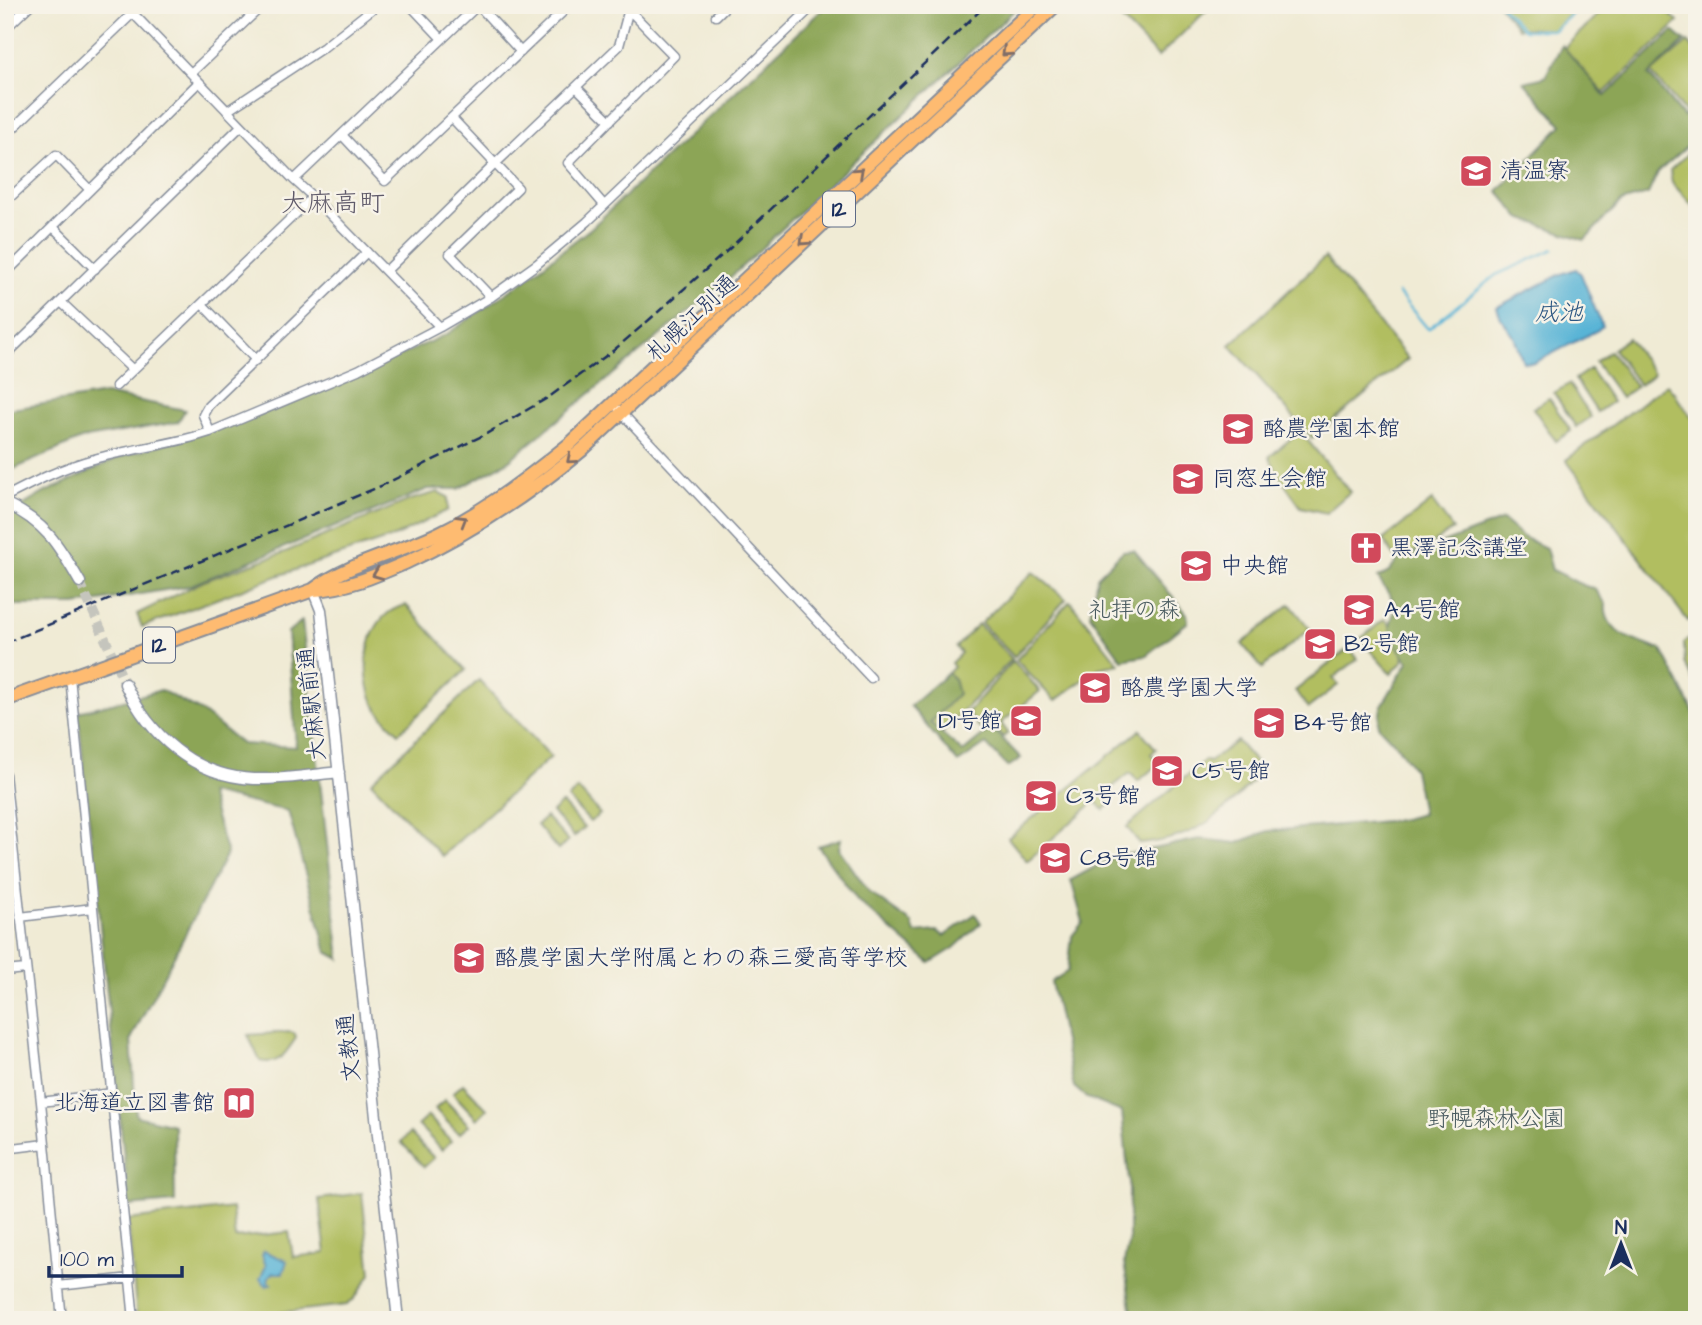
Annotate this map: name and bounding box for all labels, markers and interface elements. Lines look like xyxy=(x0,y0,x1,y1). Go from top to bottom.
one-way arrow xyxy=(1001,44,1014,56)
school or university icon: 清温寮 xyxy=(1457,152,1495,190)
place label: 清温寮 xyxy=(1500,155,1569,187)
one-way arrow xyxy=(851,168,864,181)
district label: 大麻高町 xyxy=(281,185,385,221)
road number: 12 xyxy=(823,192,855,227)
one-way arrow xyxy=(799,233,812,246)
street label: 札幌江別通 xyxy=(639,267,745,369)
water label: 成池 xyxy=(1535,296,1584,330)
school or university icon: 酪農学園本館 xyxy=(1219,410,1257,448)
place label: 酪農学園本館 xyxy=(1262,413,1400,445)
one-way arrow xyxy=(567,450,579,463)
school or university icon: 同窓生会館 xyxy=(1169,460,1207,498)
place label: 同窓生会館 xyxy=(1212,463,1327,495)
one-way arrow xyxy=(455,515,468,528)
church icon: 黒澤記念講堂 xyxy=(1347,529,1385,567)
place label: 黒澤記念講堂 xyxy=(1390,532,1528,564)
school or university icon: 中央館 xyxy=(1177,547,1215,585)
place label: 中央館 xyxy=(1220,550,1289,582)
one-way arrow xyxy=(371,566,383,580)
school or university icon: A4号館 xyxy=(1340,591,1378,629)
park label: 礼拝の森 xyxy=(1088,594,1180,626)
place label: A4号館 xyxy=(1384,594,1460,626)
school or university icon: B2号館 xyxy=(1301,625,1339,663)
road number: 12 xyxy=(143,628,175,662)
place label: B2号館 xyxy=(1344,628,1420,660)
street label: 大麻駅前通 xyxy=(290,645,334,763)
school or university icon: 酪農学園大学 xyxy=(1076,669,1114,707)
place label: 酪農学園大学 xyxy=(1120,672,1258,704)
school or university icon: D1号館 xyxy=(1007,702,1045,740)
school or university icon: B4号館 xyxy=(1250,704,1288,742)
place label: D1号館 xyxy=(938,705,1002,737)
place label: B4号館 xyxy=(1294,707,1372,739)
school or university icon: C5号館 xyxy=(1148,752,1186,790)
place label: C5号館 xyxy=(1192,755,1271,787)
school or university icon: C3号館 xyxy=(1022,777,1060,815)
place label: C3号館 xyxy=(1066,780,1140,812)
school or university icon: C8号館 xyxy=(1036,839,1074,877)
place label: C8号館 xyxy=(1080,842,1157,874)
school or university icon: 酪農学園大学附属とわの森三愛高等学校 xyxy=(450,939,488,977)
place label: 酪農学園大学附属とわの森三愛高等学校 xyxy=(494,942,908,974)
street label: 文教通 xyxy=(329,1012,369,1084)
library icon: 北海道立図書館 xyxy=(220,1084,258,1122)
place label: 北海道立図書館 xyxy=(54,1087,215,1119)
park label: 野幌森林公園 xyxy=(1427,1103,1565,1135)
north arrow xyxy=(1586,1210,1656,1280)
text: N xyxy=(1615,1215,1627,1242)
scale bar xyxy=(49,1234,182,1278)
text: 100 m xyxy=(60,1245,115,1274)

